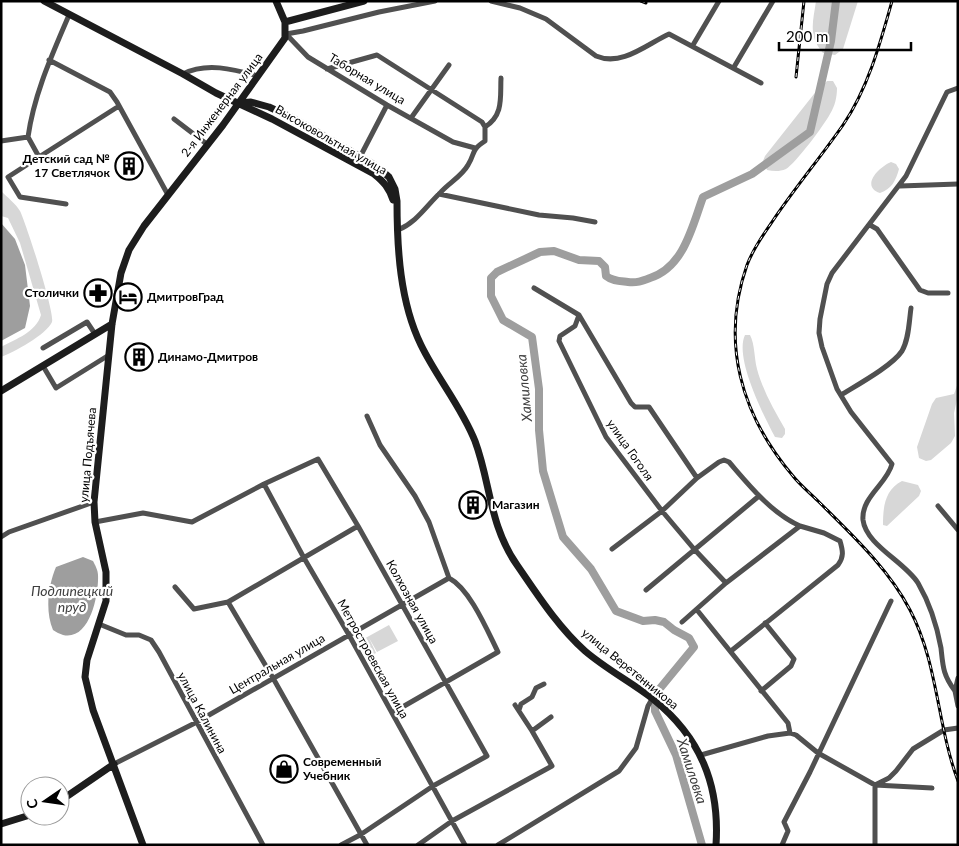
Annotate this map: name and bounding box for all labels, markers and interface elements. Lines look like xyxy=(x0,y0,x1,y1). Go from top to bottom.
scale bar xyxy=(779,20,912,52)
text: 200 m xyxy=(786,27,828,45)
street label: 2-я Инженерная улица xyxy=(178,50,266,160)
street label: Таборная улица xyxy=(326,50,408,107)
street label: Высоковольтная улица xyxy=(273,101,390,178)
place label: Детский сад № 17 Светлячок xyxy=(23,151,110,180)
building icon: Детский сад № 17 Светлячок xyxy=(114,151,144,181)
pharmacy icon: Столички xyxy=(83,278,113,308)
hotel icon: ДмитровГрад xyxy=(113,282,143,312)
place label: Столички xyxy=(25,285,79,300)
place label: ДмитровГрад xyxy=(147,289,224,304)
building icon: Динамо-Дмитров xyxy=(124,342,154,372)
place label: Динамо-Дмитров xyxy=(158,349,258,364)
water label: Хамиловка xyxy=(512,354,535,424)
street label: улица Подъячева xyxy=(76,407,99,503)
street label: улица Гоголя xyxy=(604,416,657,483)
building icon: Магазин xyxy=(458,490,488,520)
place label: Магазин xyxy=(492,497,540,512)
street label: Колхозная улица xyxy=(383,557,442,646)
water label: Подлипецкий пруд xyxy=(31,582,113,615)
street label: Метростроевская улица xyxy=(334,596,413,721)
street label: улица Веретенникова xyxy=(579,625,682,712)
street label: Центральная улица xyxy=(226,630,327,697)
street label: улица Калинина xyxy=(175,669,230,756)
water label: Хамиловка xyxy=(674,735,711,806)
shop icon: Современный Учебник xyxy=(269,754,299,784)
place label: Современный Учебник xyxy=(302,754,382,783)
north arrow xyxy=(20,776,70,826)
text: С xyxy=(22,797,41,810)

